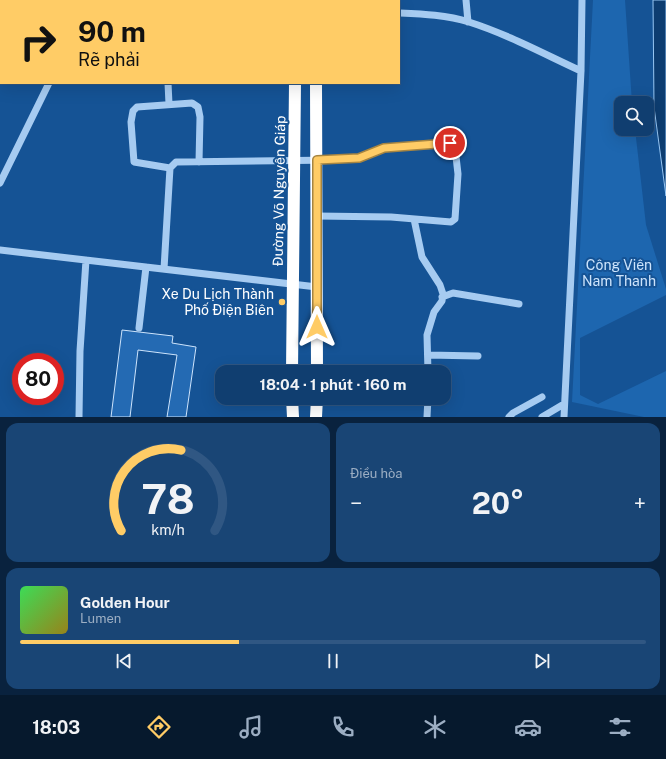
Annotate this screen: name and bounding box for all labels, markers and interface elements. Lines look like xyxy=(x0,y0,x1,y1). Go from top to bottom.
text: 90 m xyxy=(78,15,146,48)
icon: right xyxy=(12,16,64,68)
text: Rẽ phải xyxy=(78,49,140,70)
map controls xyxy=(614,96,654,136)
button: search xyxy=(614,96,654,136)
street label: Đường Võ Nguyên Giáp xyxy=(270,116,288,266)
pin xyxy=(433,126,467,160)
icon: arrive xyxy=(439,132,461,154)
park label: Công Viên Nam Thanh xyxy=(582,257,656,289)
place label: Xe Du Lịch Thành Phố Điện Biên xyxy=(161,286,274,318)
marker: Xe Du Lịch Thành Phố Điện Biên xyxy=(277,297,287,307)
position arrow xyxy=(296,306,338,348)
speed limit sign: 80 xyxy=(12,353,64,405)
text: 18:04 · 1 phút · 160 m xyxy=(260,376,406,393)
text: Điều hòa xyxy=(350,466,402,481)
text: 78 xyxy=(141,473,195,522)
text: 20° xyxy=(472,485,524,521)
text: − xyxy=(350,490,362,516)
text: + xyxy=(634,490,646,516)
text: km/h xyxy=(151,520,185,537)
text: Golden Hour xyxy=(80,594,170,611)
text: Lumen xyxy=(80,611,121,626)
icon: previous xyxy=(113,650,135,672)
icon: pause xyxy=(322,650,344,672)
icon: next xyxy=(531,650,553,672)
icon: directions xyxy=(145,713,173,741)
icon: music xyxy=(237,713,265,741)
icon: phone xyxy=(329,713,357,741)
icon: climate xyxy=(421,713,449,741)
icon: car xyxy=(514,713,542,741)
icon: filters xyxy=(606,713,634,741)
text: 18:03 xyxy=(32,717,80,738)

